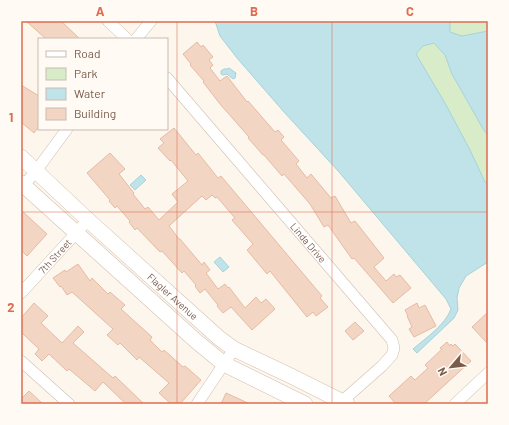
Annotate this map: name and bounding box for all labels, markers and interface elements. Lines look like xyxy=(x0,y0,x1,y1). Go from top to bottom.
text: A xyxy=(96,3,105,19)
text: B xyxy=(250,3,258,19)
text: C xyxy=(406,3,414,19)
legend xyxy=(38,38,168,130)
text: Road xyxy=(74,46,101,60)
text: Park xyxy=(74,66,98,80)
text: Water xyxy=(74,86,106,100)
text: Building xyxy=(74,106,116,120)
text: 1 xyxy=(9,109,13,125)
street label: Linda Drive xyxy=(288,220,329,265)
street label: 7th Street xyxy=(36,236,74,276)
street label: Flagler Avenue xyxy=(145,271,200,322)
text: 2 xyxy=(7,299,15,315)
north arrow xyxy=(431,347,471,387)
text: N xyxy=(434,366,449,378)

